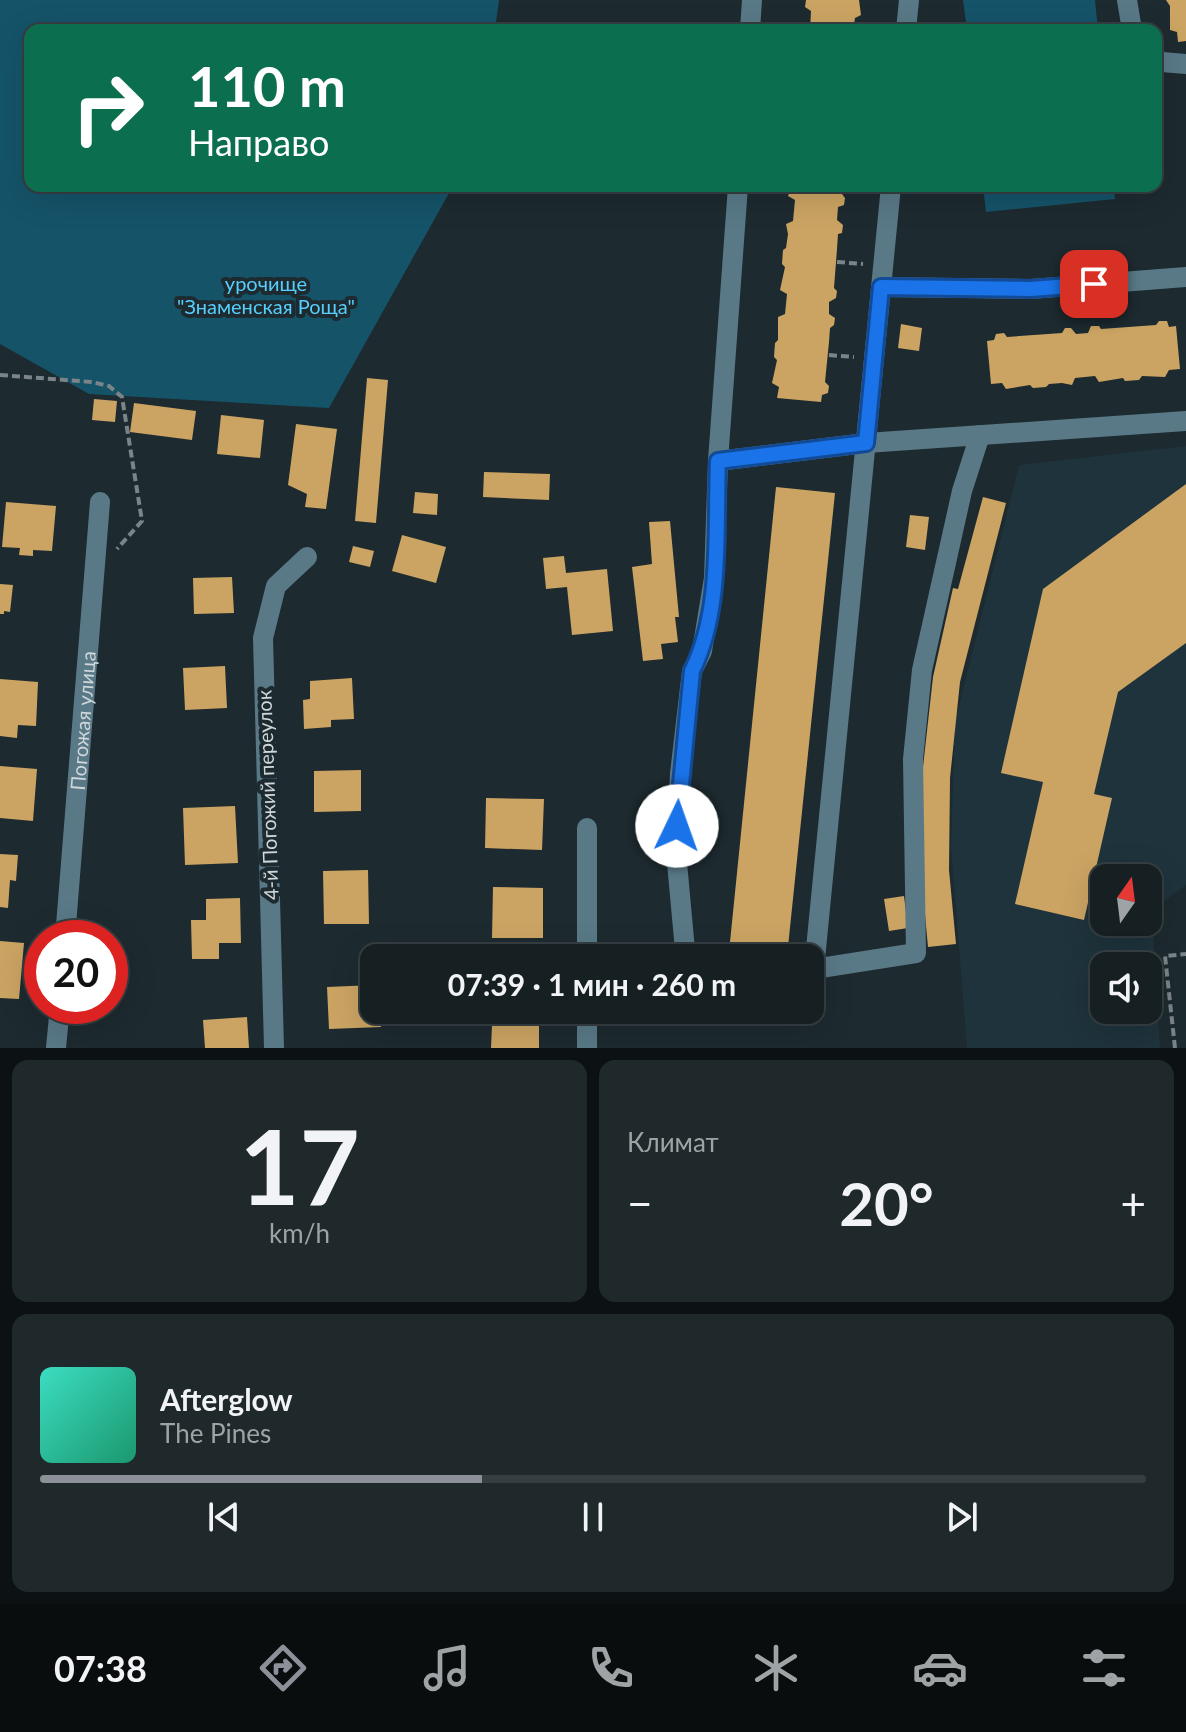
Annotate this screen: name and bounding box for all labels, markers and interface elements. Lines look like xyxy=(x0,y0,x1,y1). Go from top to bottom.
text: 110 m xyxy=(188,52,346,119)
icon: right xyxy=(56,56,160,160)
text: Направо xyxy=(188,120,329,164)
pin xyxy=(1060,250,1128,318)
icon: arrive xyxy=(1072,262,1116,306)
park label: урочище "Знаменская Роща" xyxy=(177,271,355,318)
street label: Погожая улица xyxy=(65,650,100,791)
street label: 4-й Погожий переулок xyxy=(251,689,283,900)
position arrow xyxy=(635,784,719,868)
north arrow xyxy=(1090,864,1162,936)
map controls xyxy=(1090,864,1162,1024)
speed limit sign: 20 xyxy=(24,920,128,1024)
button: sound xyxy=(1090,952,1162,1024)
text: 07:39 · 1 мин · 260 m xyxy=(448,966,736,1002)
text: 17 xyxy=(239,1102,360,1227)
text: Климат xyxy=(627,1126,719,1158)
text: 20° xyxy=(839,1167,934,1239)
text: − xyxy=(627,1177,653,1229)
text: + xyxy=(1120,1177,1146,1229)
text: km/h xyxy=(269,1217,330,1249)
text: Afterglow xyxy=(160,1381,293,1417)
text: The Pines xyxy=(160,1417,271,1449)
icon: previous xyxy=(202,1495,246,1539)
icon: pause xyxy=(571,1495,615,1539)
icon: next xyxy=(940,1495,984,1539)
icon: directions xyxy=(255,1640,311,1696)
icon: music xyxy=(419,1640,475,1696)
icon: phone xyxy=(583,1640,639,1696)
icon: climate xyxy=(748,1640,804,1696)
icon: car xyxy=(912,1640,968,1696)
icon: filters xyxy=(1076,1640,1132,1696)
text: 07:38 xyxy=(54,1646,147,1690)

